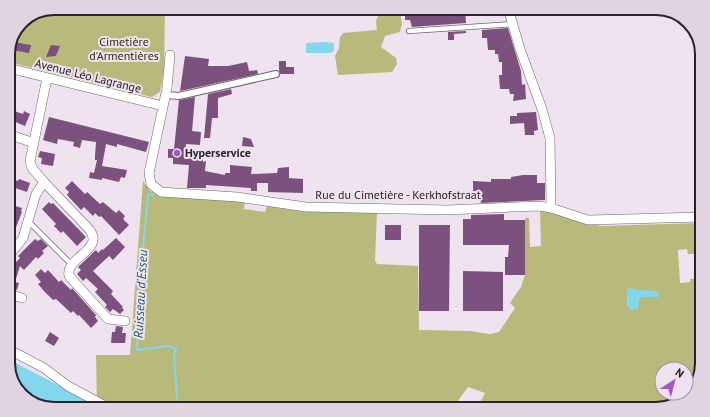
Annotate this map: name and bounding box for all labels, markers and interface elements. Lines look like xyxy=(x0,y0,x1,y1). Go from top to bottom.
park label: Cimetière d'Armentières xyxy=(89,34,159,63)
street label: Avenue Léo Lagrange xyxy=(33,55,143,96)
place label: Hyperservice xyxy=(185,145,251,160)
marker: Hyperservice xyxy=(172,148,182,158)
street label: Rue du Cimetière - Kerkhofstraat xyxy=(315,187,481,202)
water label: Ruisseau d'Esseu xyxy=(130,249,151,339)
north arrow xyxy=(654,361,694,401)
text: N xyxy=(673,365,687,381)

